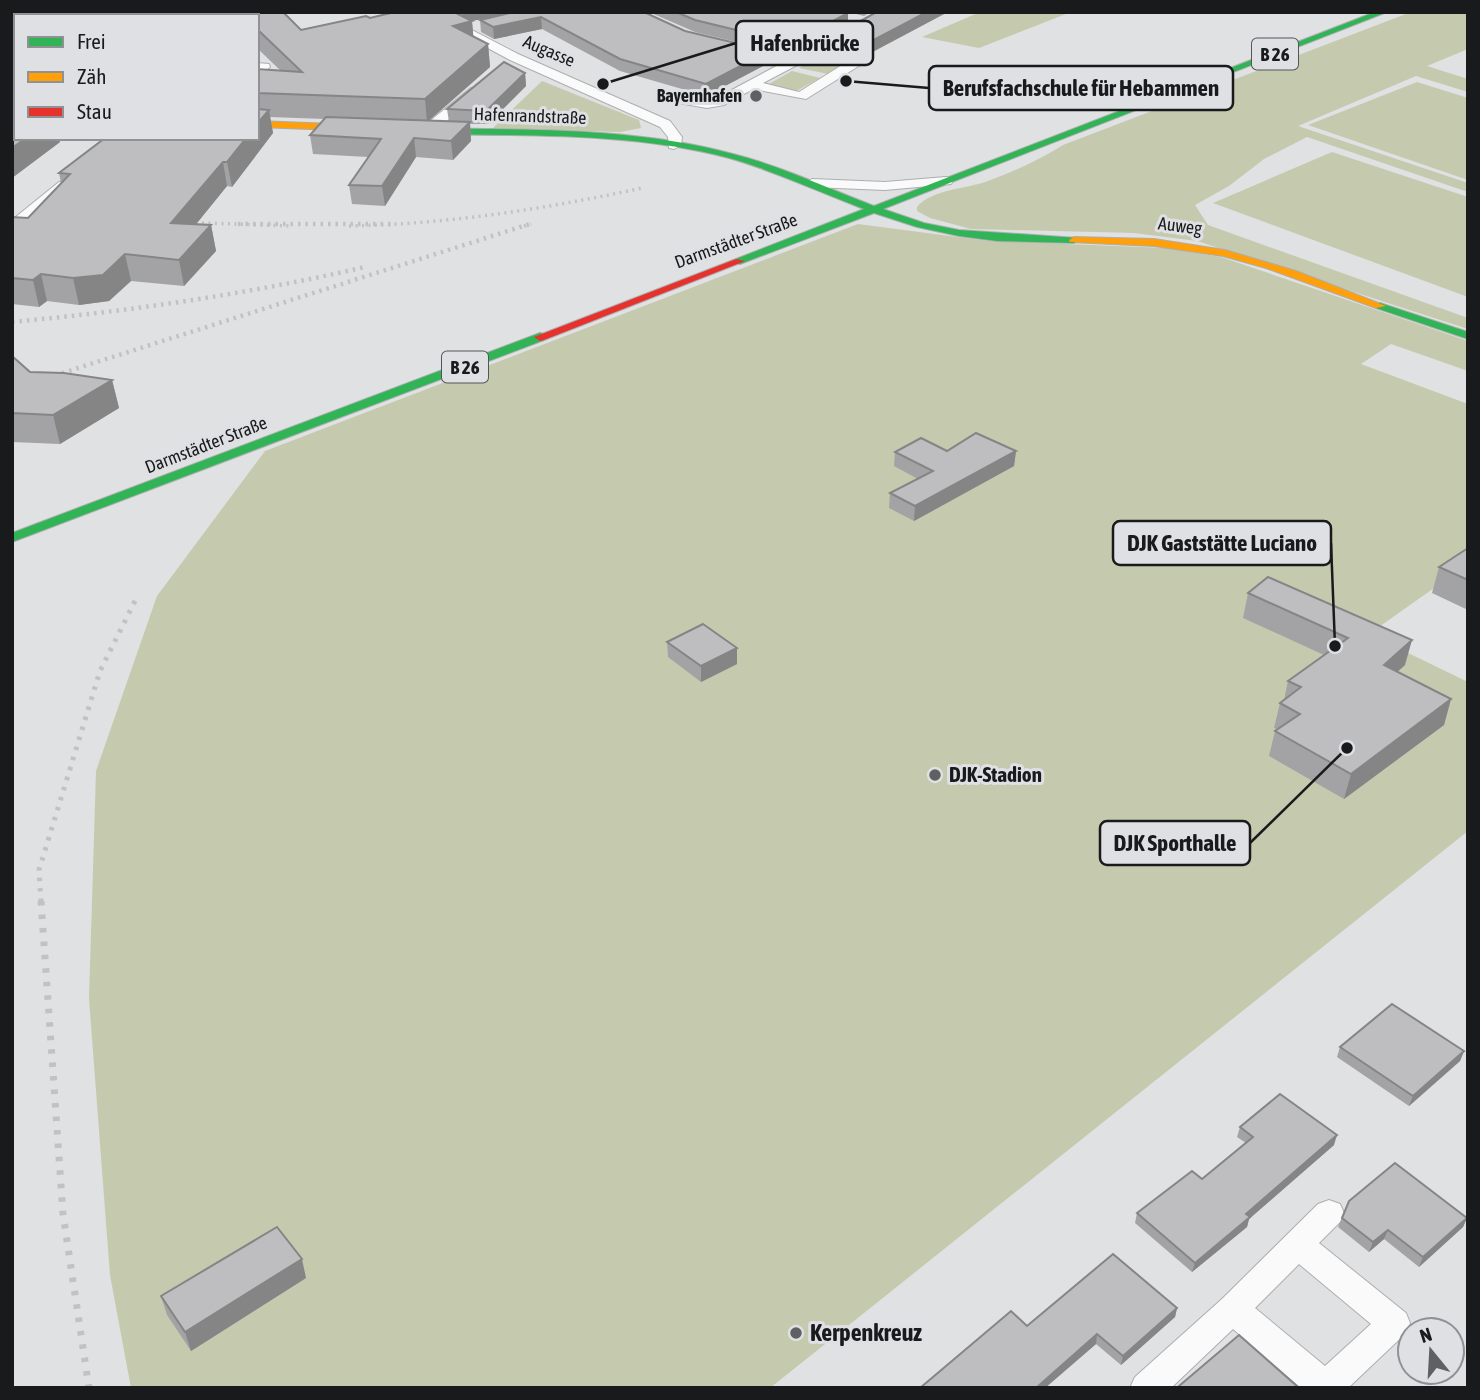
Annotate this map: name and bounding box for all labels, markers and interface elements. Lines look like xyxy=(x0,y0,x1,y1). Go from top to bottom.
legend xyxy=(14,14,259,140)
callout: Hafenbrücke xyxy=(736,21,873,65)
text: Frei xyxy=(77,29,106,53)
street label: Augasse xyxy=(520,30,578,71)
text: Hafenbrücke xyxy=(750,30,860,56)
road number: B 26 xyxy=(1252,38,1298,70)
text: Zäh xyxy=(77,64,106,88)
callout: Berufsfachschule für Hebammen xyxy=(929,66,1233,110)
text: Berufsfachschule für Hebammen xyxy=(943,75,1219,101)
place label: Bayernhafen xyxy=(657,85,742,106)
marker: Bayernhafen xyxy=(748,88,764,104)
text: Stau xyxy=(77,99,112,123)
street label: Hafenrandstraße xyxy=(473,103,587,128)
street label: Darmstädter Straße xyxy=(672,209,800,272)
street label: Auweg xyxy=(1157,212,1203,239)
road number: B 26 xyxy=(442,352,488,382)
street label: Darmstädter Straße xyxy=(142,412,270,477)
callout: DJK Gaststätte Luciano xyxy=(1113,521,1331,565)
text: DJK Gaststätte Luciano xyxy=(1127,530,1317,556)
place label: DJK-Stadion xyxy=(949,762,1042,786)
marker: DJK-Stadion xyxy=(927,767,943,783)
callout: DJK Sporthalle xyxy=(1100,821,1250,865)
text: DJK Sporthalle xyxy=(1114,830,1236,856)
north arrow xyxy=(1396,1316,1466,1386)
place label: Kerpenkreuz xyxy=(810,1319,922,1346)
text: N xyxy=(1417,1323,1434,1347)
marker: Kerpenkreuz xyxy=(788,1325,804,1341)

